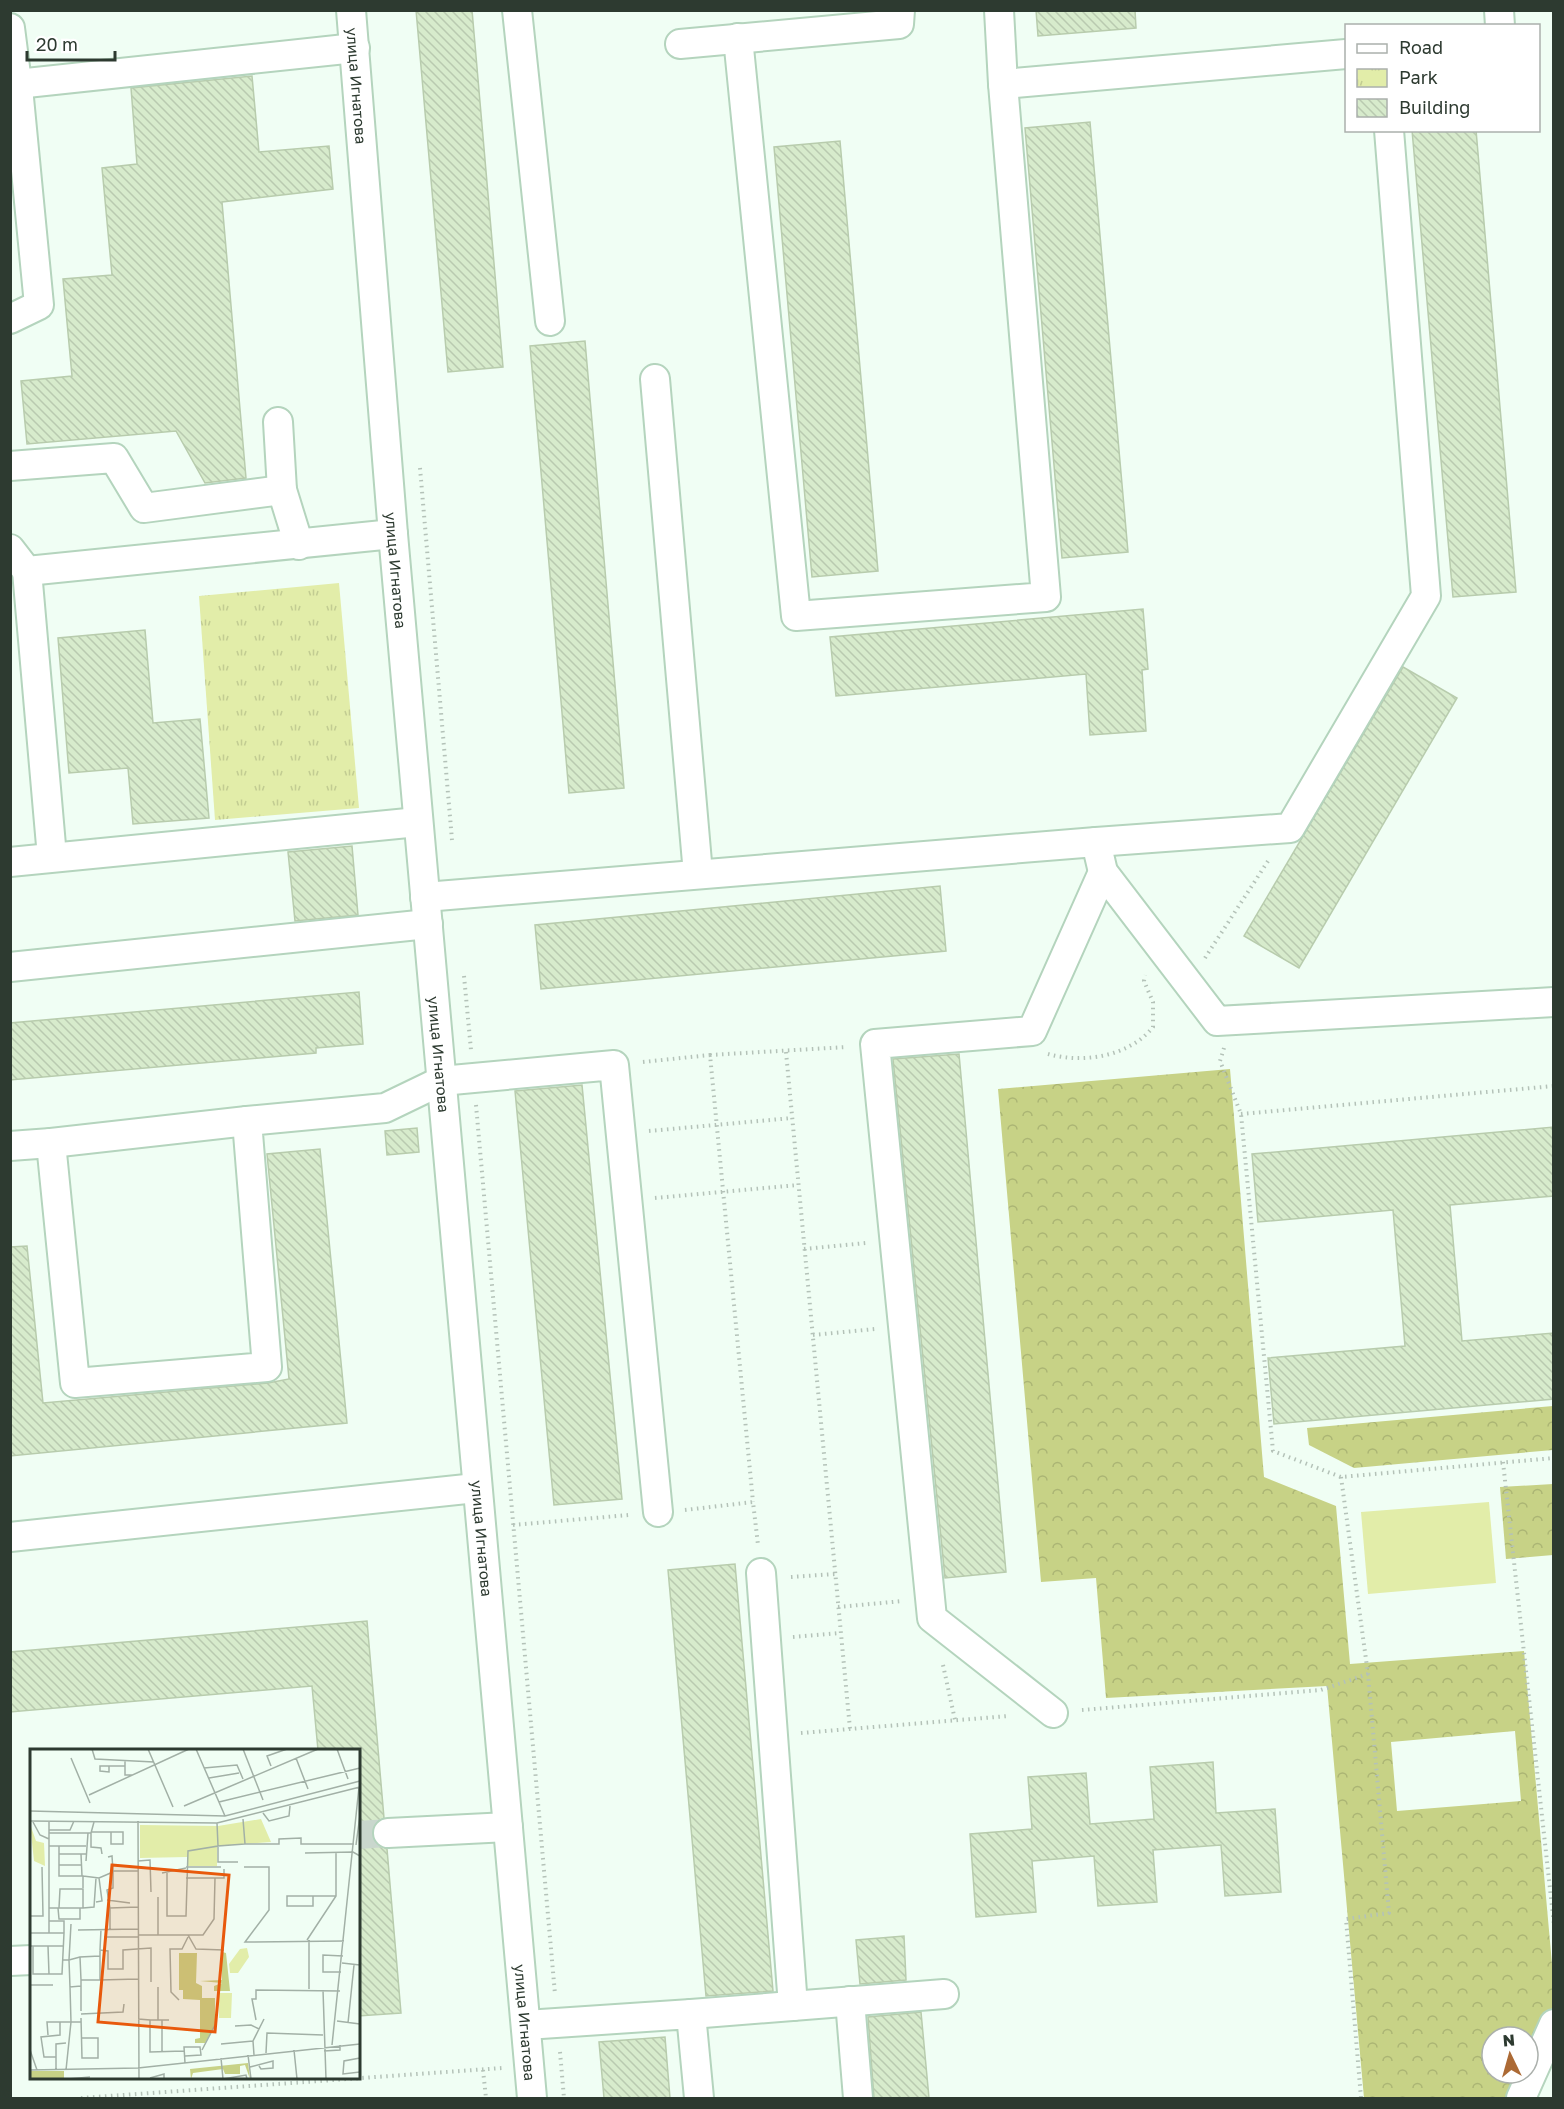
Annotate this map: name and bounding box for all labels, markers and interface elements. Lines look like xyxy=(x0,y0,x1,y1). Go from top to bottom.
scale bar xyxy=(27,24,116,62)
legend xyxy=(1345,24,1540,132)
street label: улица Игнатова xyxy=(343,27,371,145)
text: 20 m xyxy=(36,33,78,55)
text: Road xyxy=(1399,36,1443,58)
text: Park xyxy=(1399,66,1438,88)
text: Building xyxy=(1399,96,1470,118)
street label: улица Игнатова xyxy=(382,511,410,629)
street label: улица Игнатова xyxy=(425,995,453,1113)
street label: улица Игнатова xyxy=(468,1479,496,1597)
inset map xyxy=(30,1749,360,2079)
street label: улица Игнатова xyxy=(511,1964,539,2081)
north arrow xyxy=(1480,2025,1540,2085)
text: N xyxy=(1502,2030,1516,2051)

